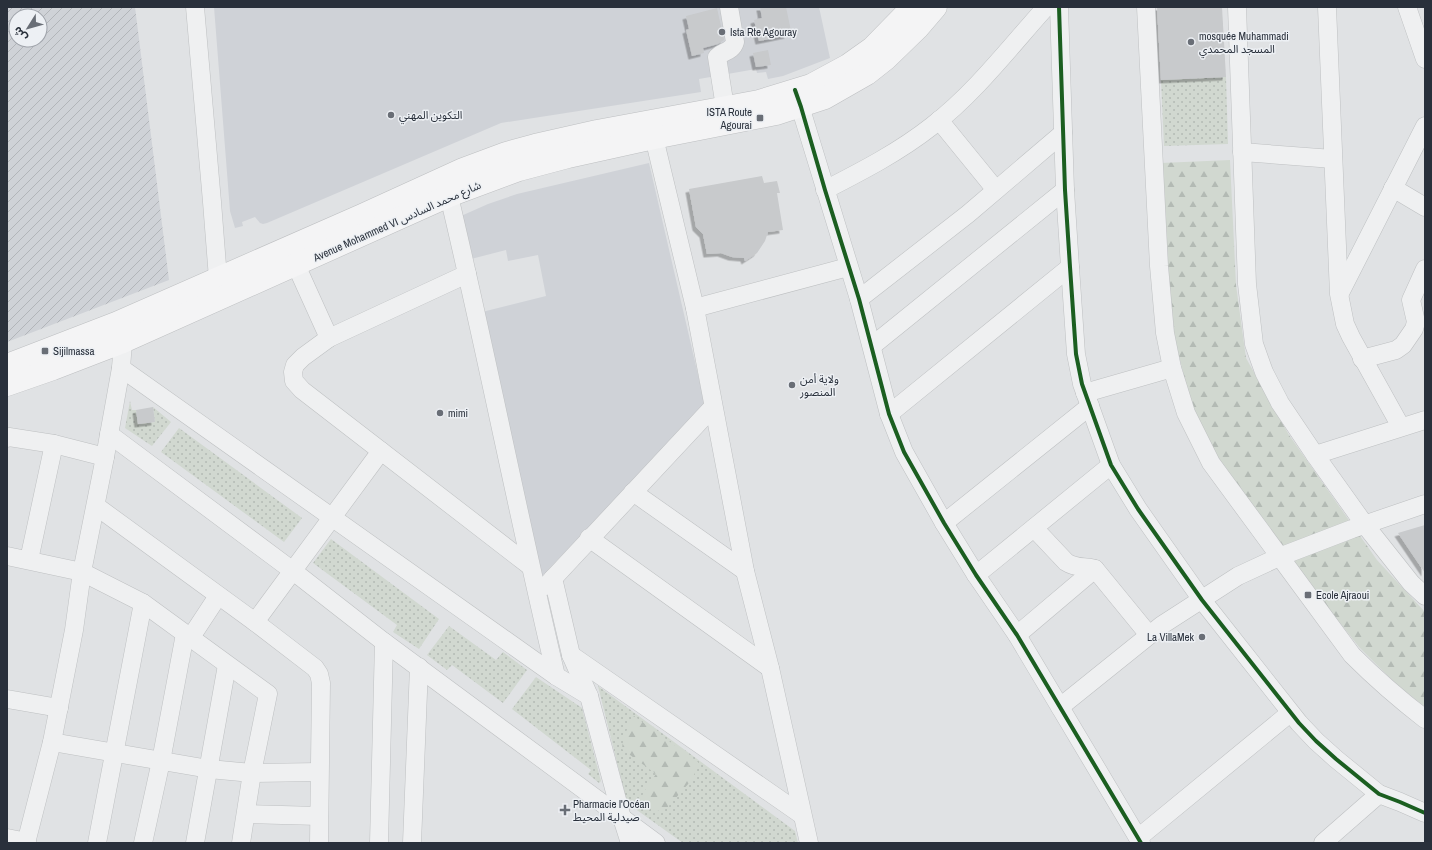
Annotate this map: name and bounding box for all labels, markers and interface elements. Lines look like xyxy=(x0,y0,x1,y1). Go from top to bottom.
north arrow xyxy=(8,8,48,48)
text: ش xyxy=(10,24,30,44)
place label: Ista Rte Agouray xyxy=(730,25,797,39)
marker: Ista Rte Agouray xyxy=(717,27,727,37)
place label: mosquée Muhammadi المسجد المحمدي xyxy=(1199,29,1289,59)
marker: mosquée Muhammadi المسجد المحمدي xyxy=(1186,37,1196,47)
place label: ISTA Route Agourai xyxy=(707,105,752,132)
place label: التكوين المهني xyxy=(399,108,462,125)
marker: التكوين المهني xyxy=(386,110,396,120)
marker: ISTA Route Agourai xyxy=(755,113,765,123)
street label: Avenue Mohammed VI شارع محمد السادس xyxy=(310,177,484,266)
place label: Sijilmassa xyxy=(53,344,95,358)
marker: Sijilmassa xyxy=(40,346,50,356)
place label: ولاية أمن المنصور xyxy=(799,372,839,399)
marker: ولاية أمن المنصور xyxy=(787,380,797,390)
place label: mimi xyxy=(448,406,468,420)
marker: mimi xyxy=(435,408,445,418)
place label: Ecole Ajraoui xyxy=(1316,588,1369,602)
marker: Ecole Ajraoui xyxy=(1303,590,1313,600)
place label: La VillaMek xyxy=(1147,630,1194,644)
marker: La VillaMek xyxy=(1197,632,1207,642)
place label: Pharmacie l'Océan صيدلية المحيط xyxy=(573,797,649,824)
marker: Pharmacie l'Océan صيدلية المحيط xyxy=(560,805,570,815)

